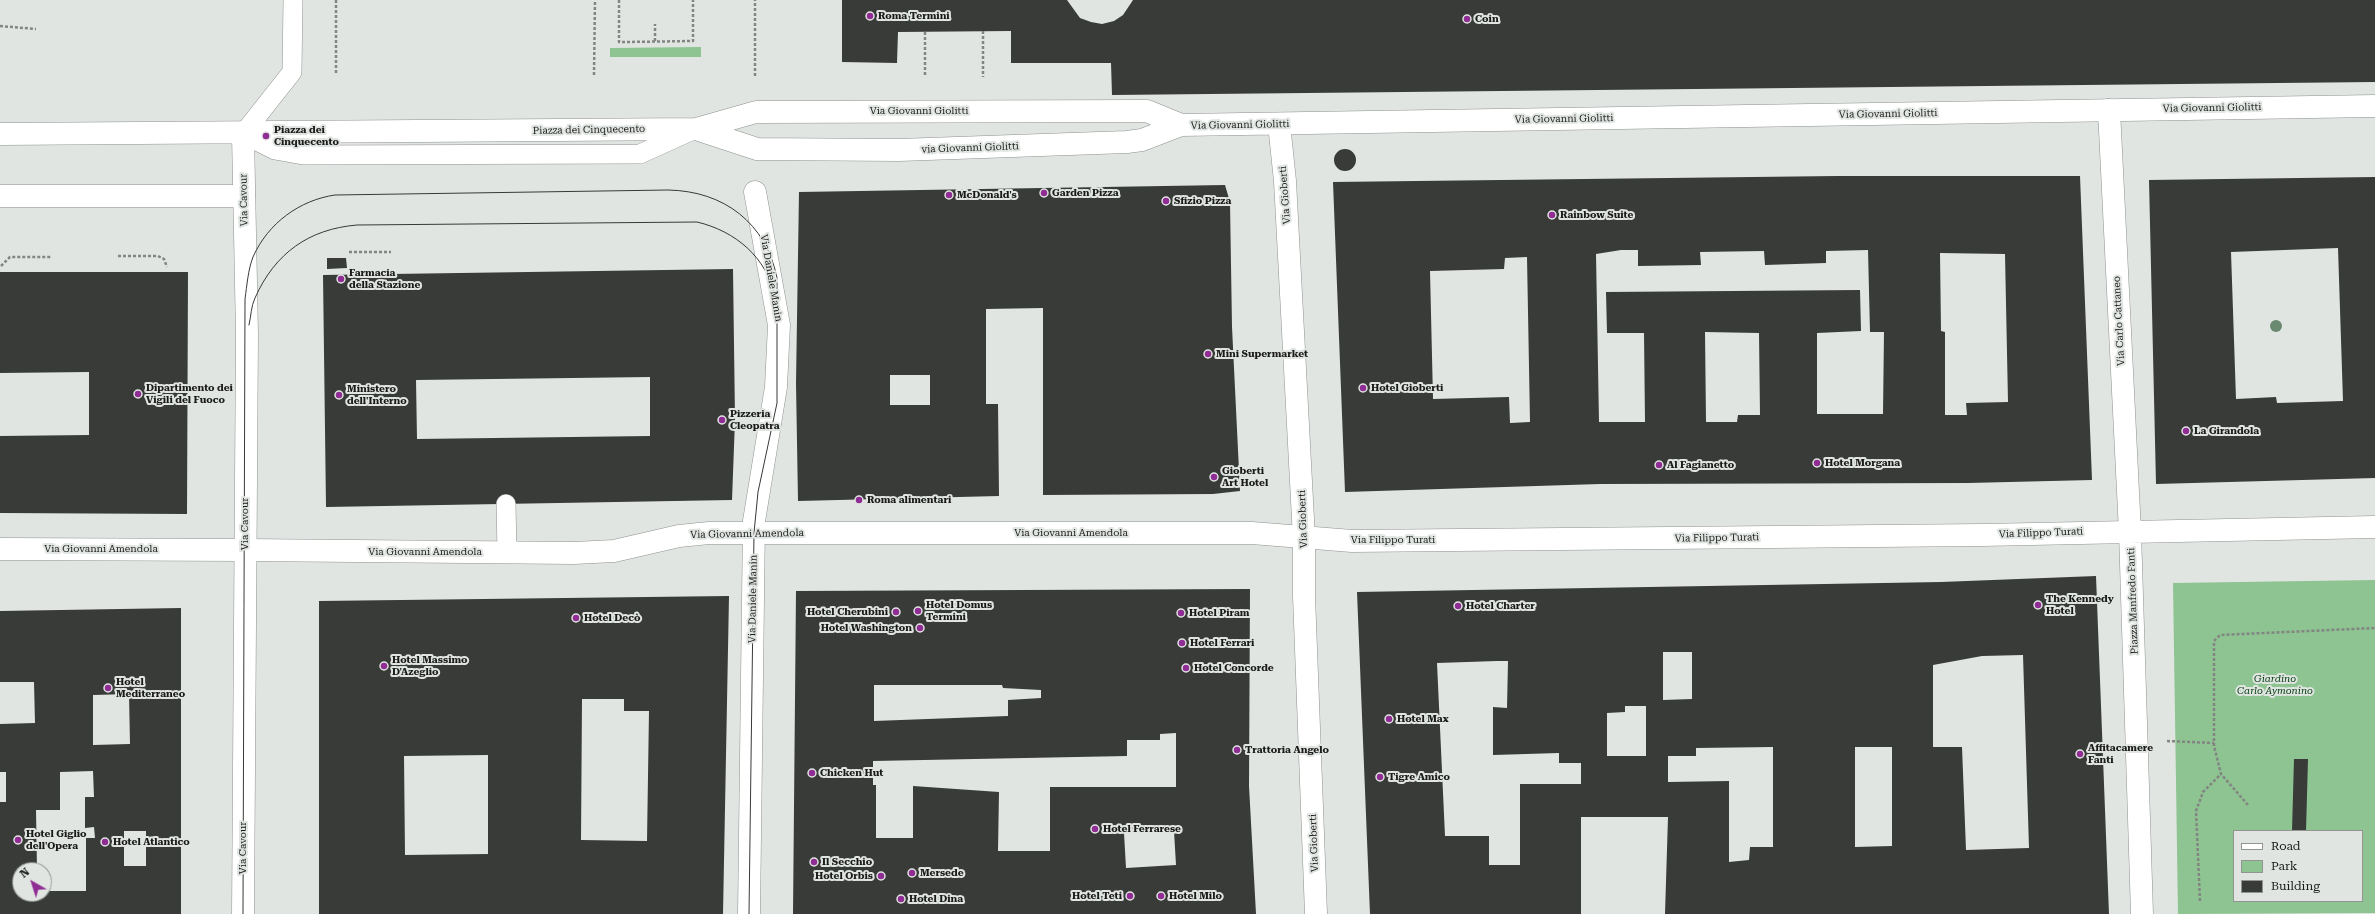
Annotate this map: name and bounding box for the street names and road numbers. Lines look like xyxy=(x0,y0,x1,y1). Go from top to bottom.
street label: Via Giovanni Giolitti xyxy=(2163,101,2261,115)
street label: Via Giovanni Giolitti xyxy=(870,105,968,117)
street label: Via Giovanni Giolitti xyxy=(1839,107,1937,121)
street label: Via Giovanni Giolitti xyxy=(1515,112,1613,126)
street label: Via Giovanni Giolitti xyxy=(1191,118,1289,132)
street label: Piazza dei Cinquecento xyxy=(533,123,645,137)
street label: via Giovanni Giolitti xyxy=(921,140,1019,156)
street label: Via Gioberti xyxy=(1277,165,1293,225)
street label: Via Cavour xyxy=(238,174,250,226)
street label: Via Daniele Manin xyxy=(757,233,785,323)
street label: Via Carlo Cattaneo xyxy=(2111,276,2127,366)
street label: Via Gioberti xyxy=(1296,490,1310,548)
street label: Via Cavour xyxy=(239,498,251,550)
street label: Via Filippo Turati xyxy=(1999,526,2083,540)
street label: Via Giovanni Amendola xyxy=(690,527,804,541)
street label: Via Giovanni Amendola xyxy=(1014,527,1128,539)
street label: Via Filippo Turati xyxy=(1675,531,1759,545)
street label: Via Filippo Turati xyxy=(1351,534,1435,546)
street label: Via Giovanni Amendola xyxy=(44,543,158,555)
street label: Via Giovanni Amendola xyxy=(368,546,482,558)
street label: Piazza Manfredo Fanti xyxy=(2125,548,2141,654)
street label: Via Daniele Manin xyxy=(746,555,760,643)
street label: Via Gioberti xyxy=(1307,814,1321,872)
street label: Via Cavour xyxy=(237,822,249,874)

